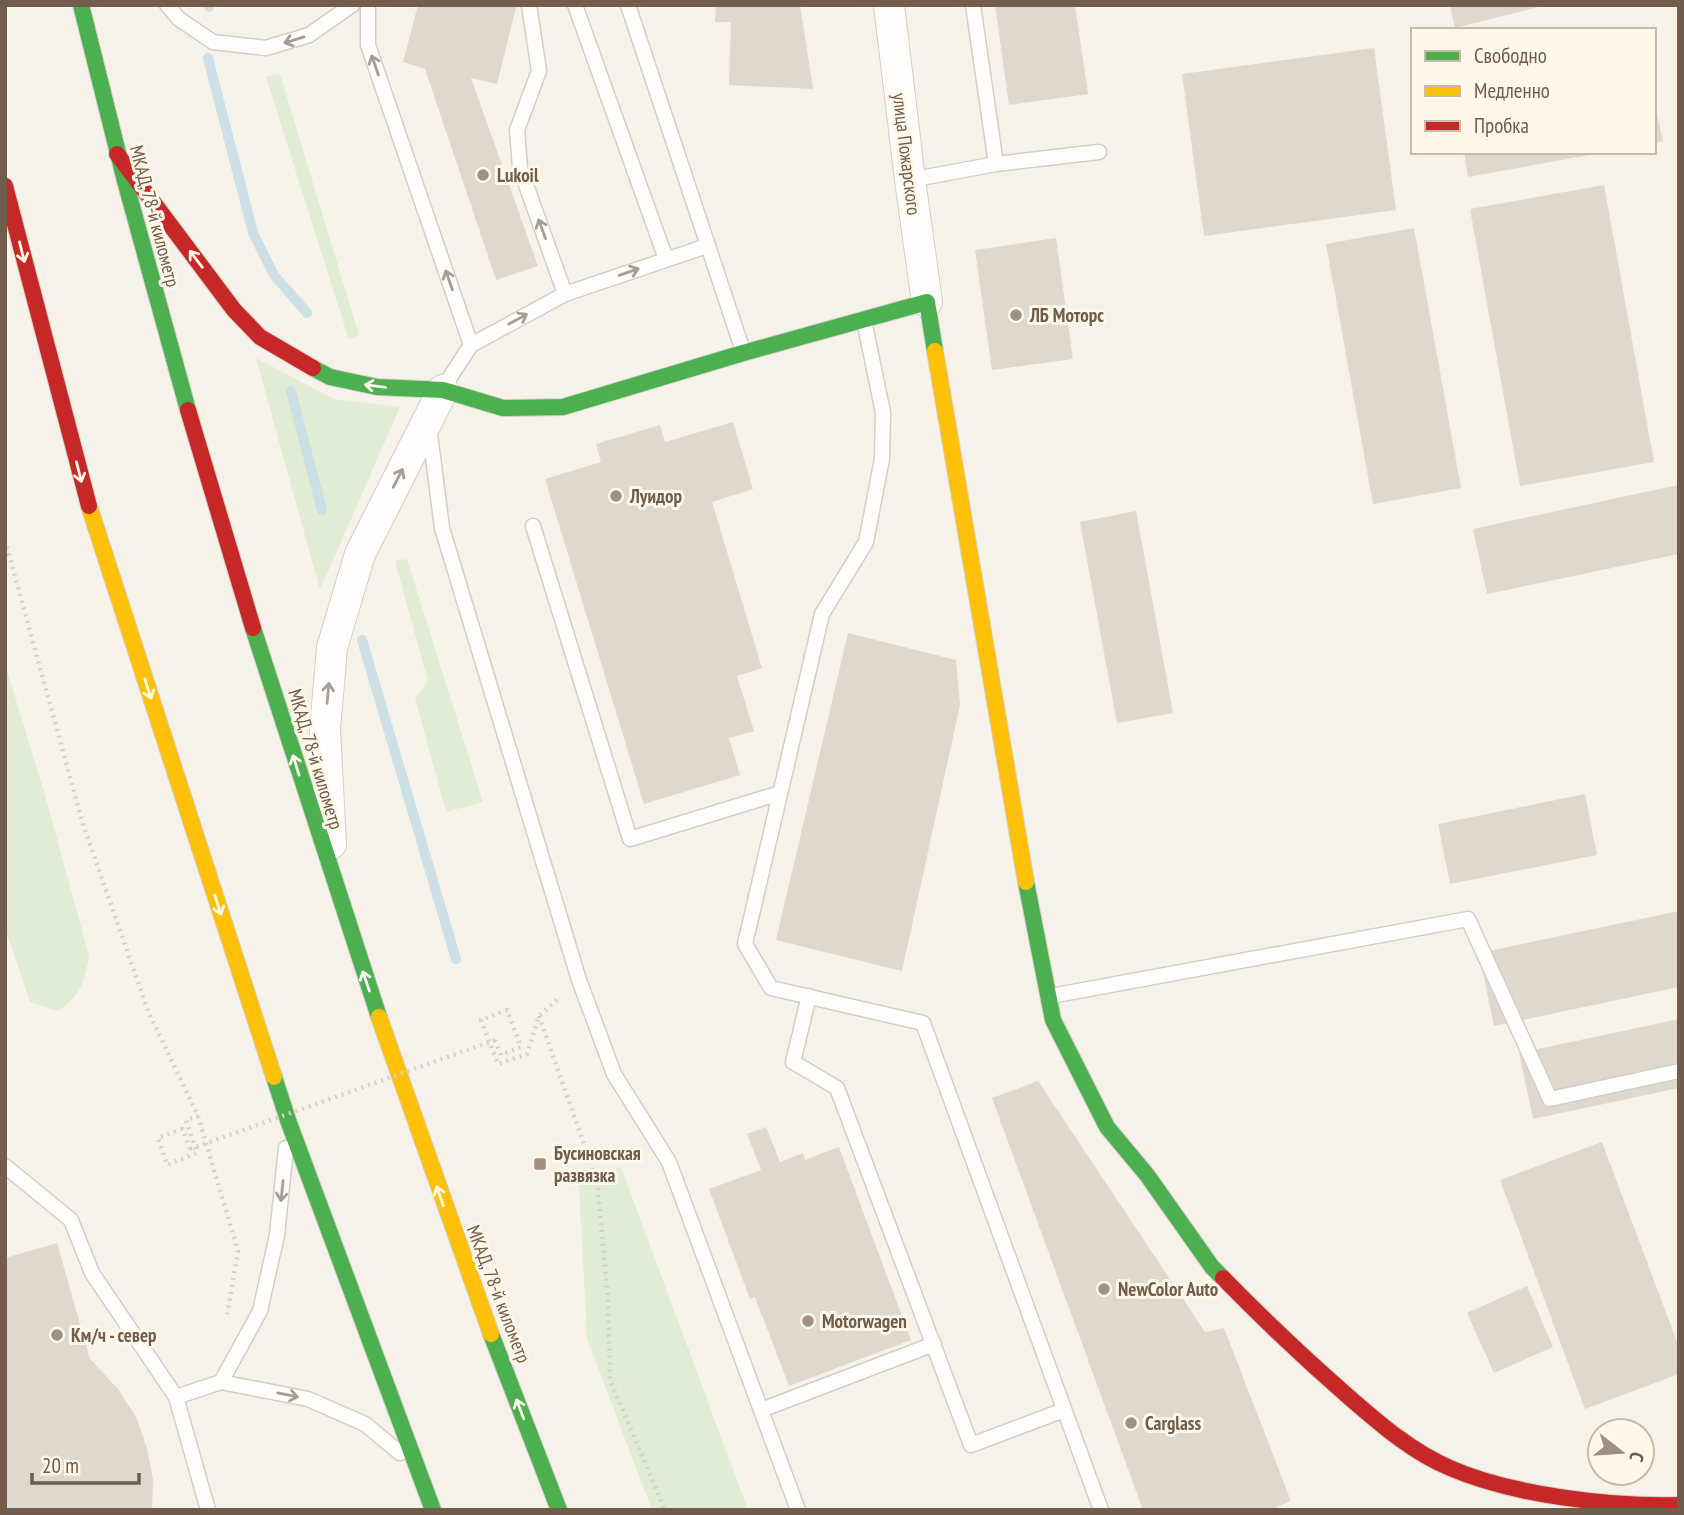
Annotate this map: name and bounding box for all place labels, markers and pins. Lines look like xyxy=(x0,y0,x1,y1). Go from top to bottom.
place label: Lukoil xyxy=(497,163,539,187)
marker: Lukoil xyxy=(475,167,491,183)
place label: ЛБ Моторс xyxy=(1029,303,1104,327)
marker: ЛБ Моторс xyxy=(1008,307,1024,323)
place label: Луидор xyxy=(629,484,682,508)
marker: Луидор xyxy=(608,488,624,504)
place label: Бусиновская развязка xyxy=(554,1141,641,1187)
marker: Бусиновская развязка xyxy=(532,1156,548,1172)
place label: NewColor Auto xyxy=(1118,1277,1218,1301)
marker: NewColor Auto xyxy=(1096,1281,1112,1297)
place label: Motorwagen xyxy=(822,1309,907,1333)
marker: Motorwagen xyxy=(800,1313,816,1329)
place label: Км/ч - север xyxy=(71,1323,157,1347)
marker: Км/ч - север xyxy=(49,1327,65,1343)
place label: Carglass xyxy=(1145,1411,1201,1435)
marker: Carglass xyxy=(1123,1415,1139,1431)

